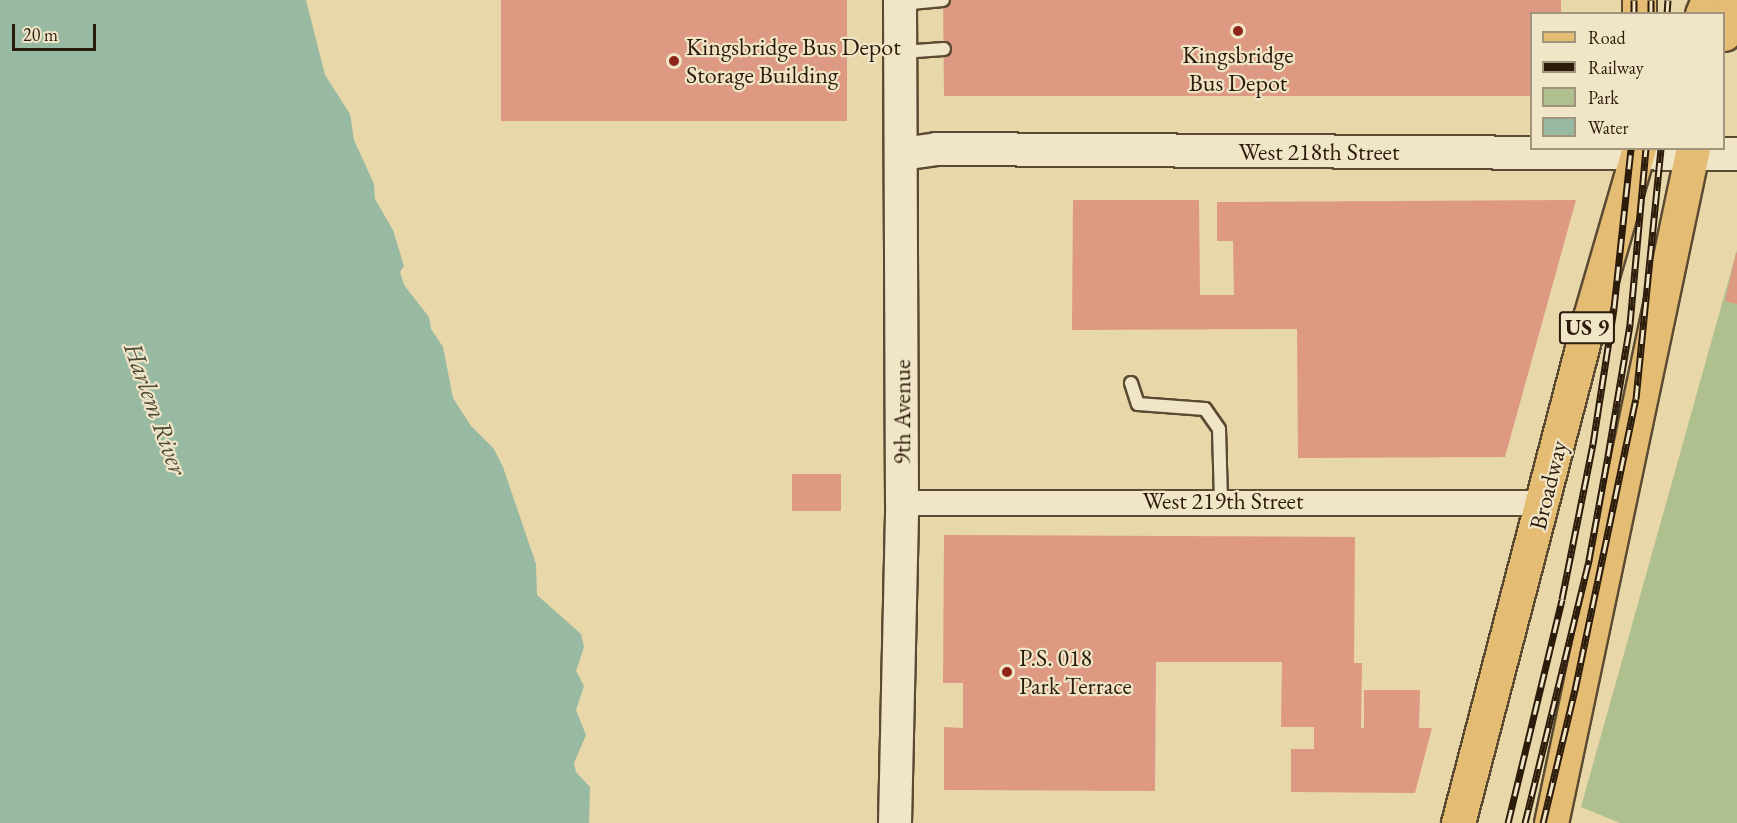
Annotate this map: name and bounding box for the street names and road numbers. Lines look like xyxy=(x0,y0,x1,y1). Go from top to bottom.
street label: West 218th Street xyxy=(1238,138,1400,166)
road number: US 9 xyxy=(1558,309,1616,347)
street label: 9th Avenue xyxy=(888,359,916,465)
street label: Broadway xyxy=(1523,437,1573,533)
street label: West 219th Street xyxy=(1142,487,1304,515)

